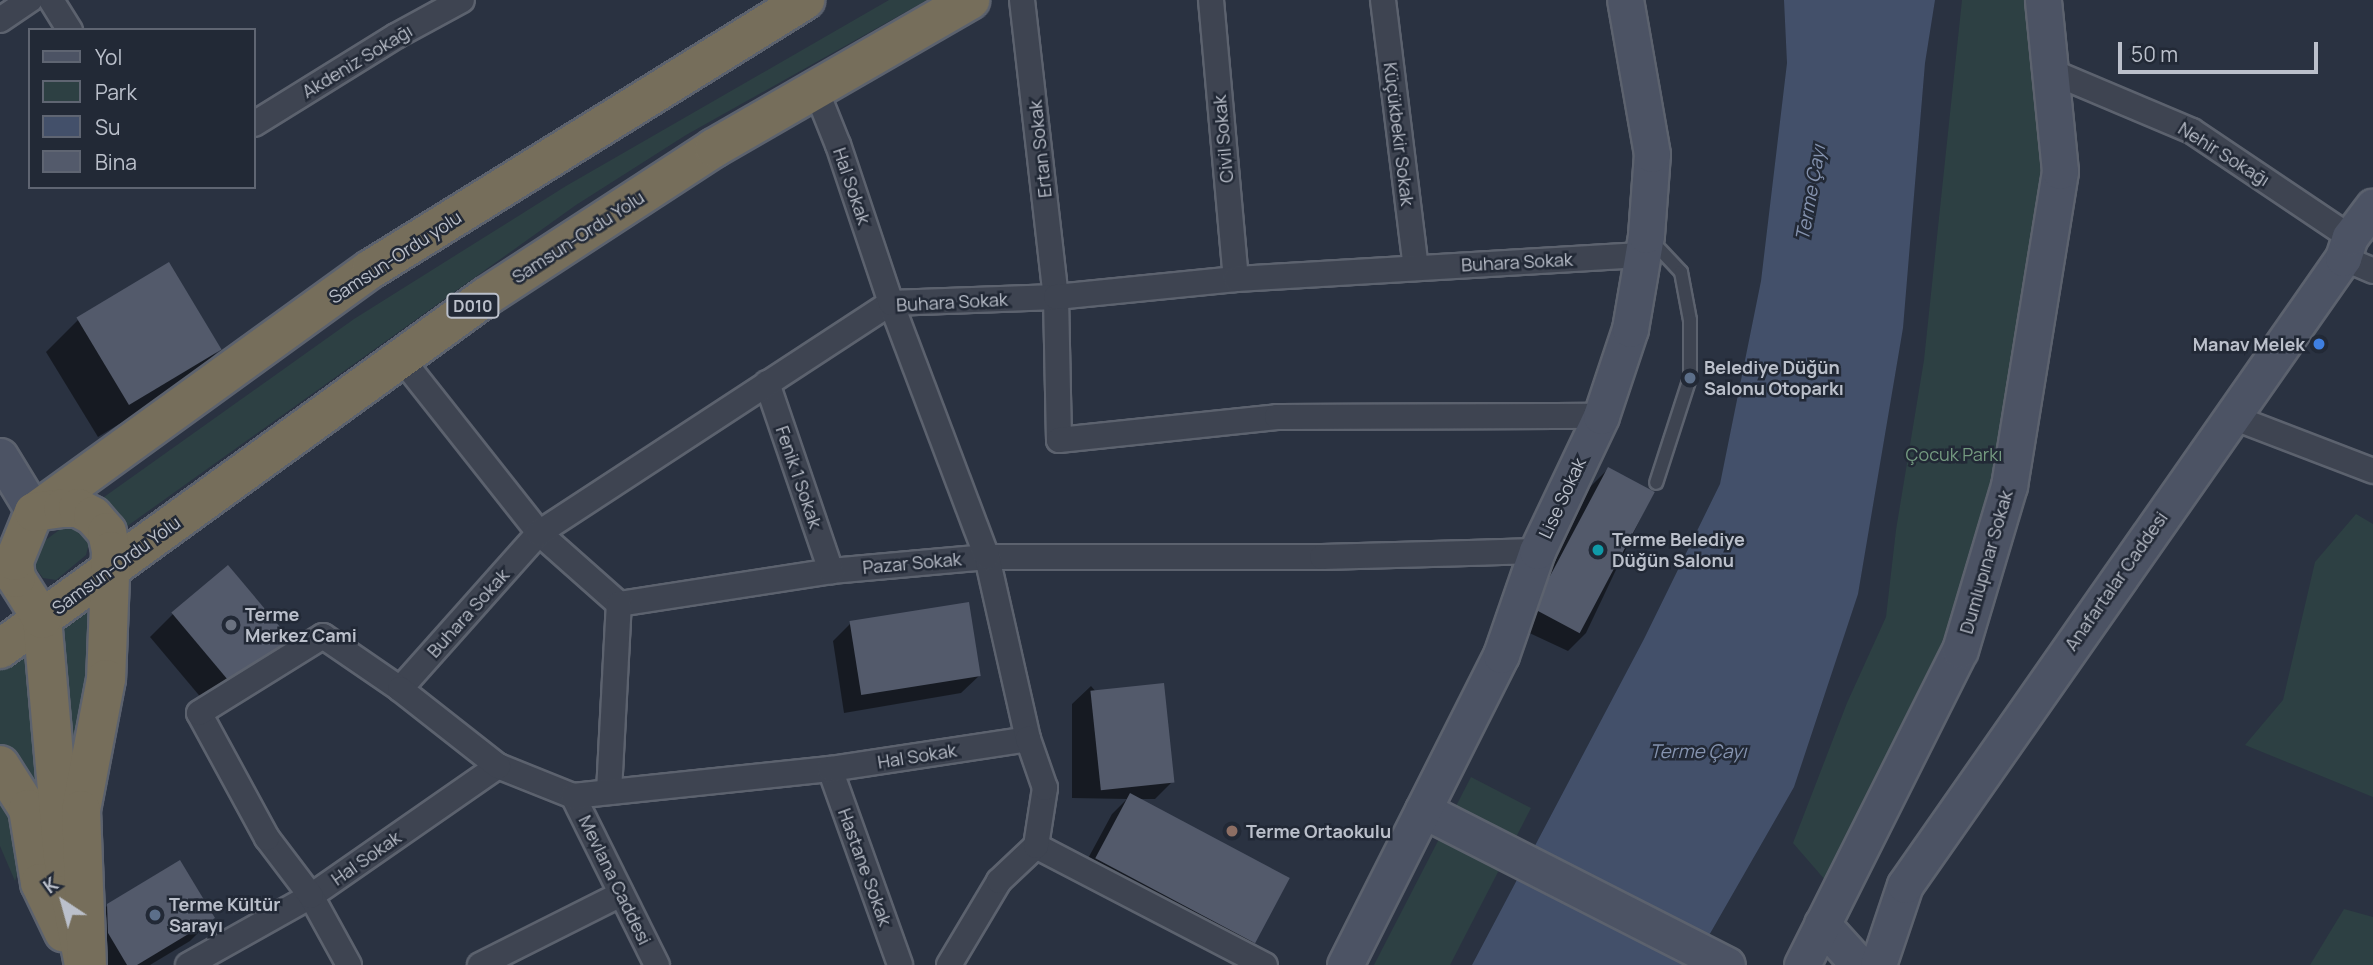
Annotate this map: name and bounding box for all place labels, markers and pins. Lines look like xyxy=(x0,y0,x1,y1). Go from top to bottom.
place label: Manav Melek xyxy=(2193,333,2305,355)
marker: Manav Melek xyxy=(2311,336,2327,352)
place label: Belediye Düğün Salonu Otoparkı xyxy=(1704,357,1844,400)
marker: Belediye Düğün Salonu Otoparkı xyxy=(1682,370,1698,386)
place label: Terme Belediye Düğün Salonu xyxy=(1612,529,1745,572)
marker: Terme Belediye Düğün Salonu xyxy=(1590,542,1606,558)
place label: Terme Merkez Cami xyxy=(245,604,357,646)
marker: Terme Merkez Cami xyxy=(223,617,239,633)
place label: Terme Ortaokulu xyxy=(1246,820,1391,842)
marker: Terme Ortaokulu xyxy=(1224,823,1240,839)
place label: Terme Kültür Sarayı xyxy=(169,894,281,936)
marker: Terme Kültür Sarayı xyxy=(147,907,163,923)

